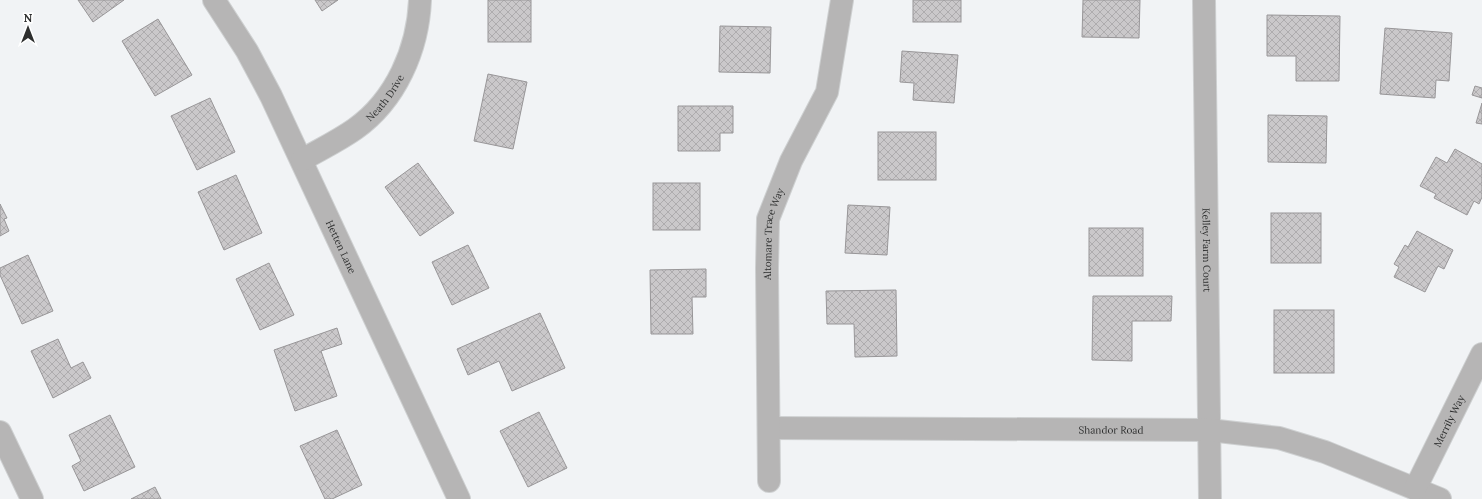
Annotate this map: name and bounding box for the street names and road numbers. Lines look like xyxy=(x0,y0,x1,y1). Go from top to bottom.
street label: Neath Drive xyxy=(363,71,407,124)
street label: Altomare Trace Way xyxy=(760,185,786,281)
street label: Kelley Farm Court xyxy=(1200,208,1214,292)
street label: Hetten Lane xyxy=(323,218,360,276)
street label: Merrily Way xyxy=(1430,392,1467,449)
street label: Shandor Road xyxy=(1078,423,1144,436)

